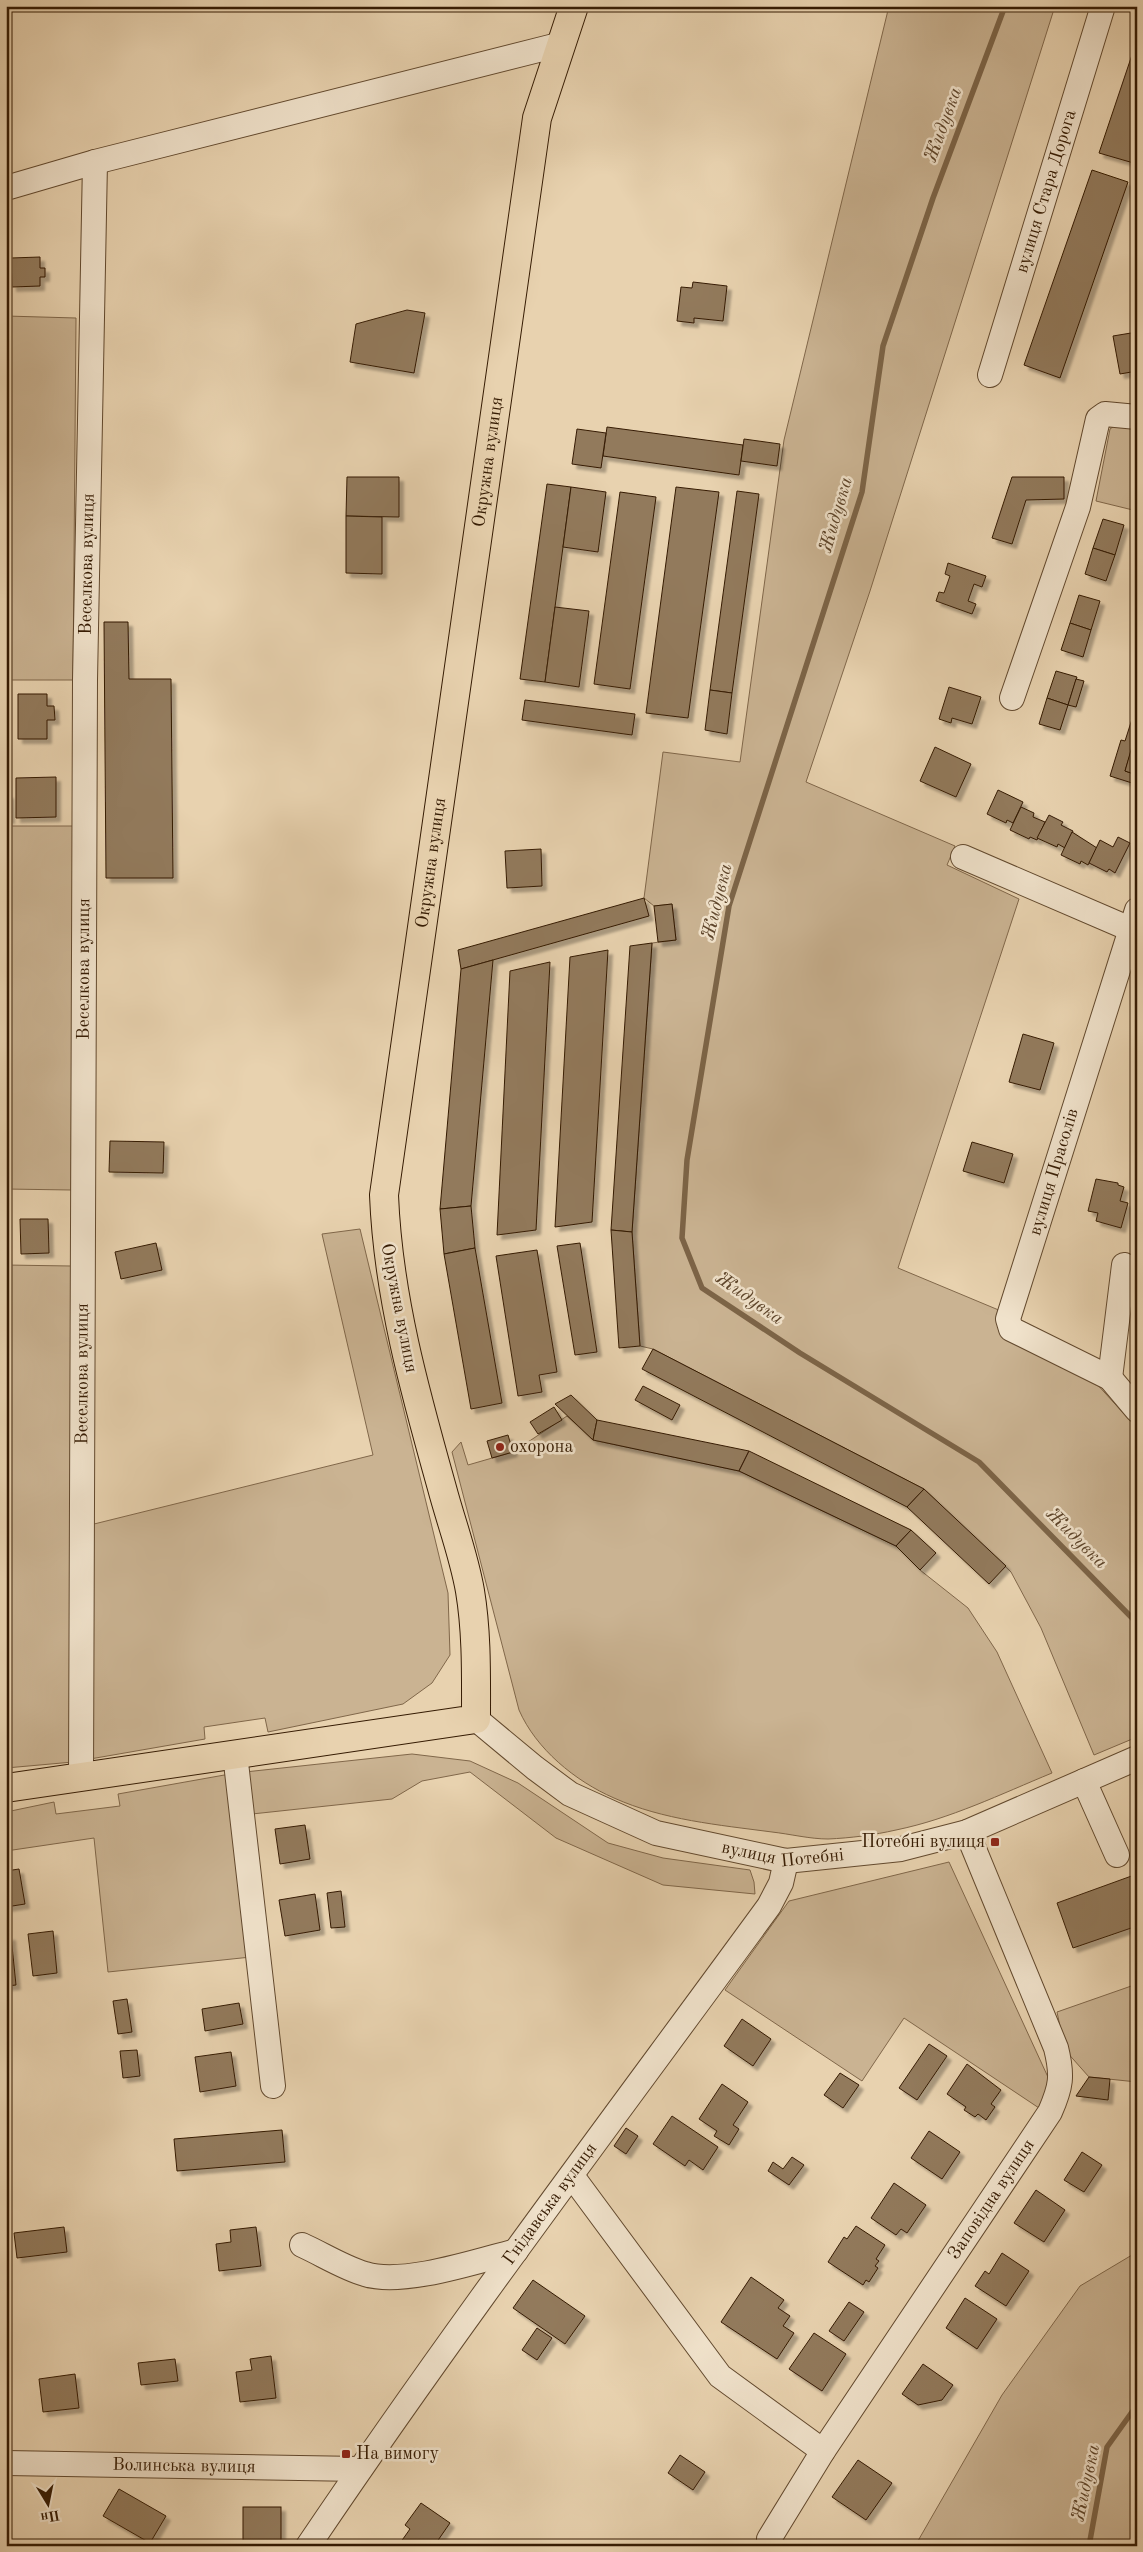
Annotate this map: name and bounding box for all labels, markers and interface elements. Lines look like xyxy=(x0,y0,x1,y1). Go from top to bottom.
water label: Жидувка xyxy=(922,85,966,165)
street label: вулиця Стара Дорога xyxy=(1013,108,1080,275)
street label: Окружна вулиця xyxy=(470,396,506,528)
water label: Жидувка xyxy=(817,475,857,555)
street label: Веселкова вулиця xyxy=(77,493,98,635)
street label: Окружна вулиця xyxy=(413,796,449,929)
water label: Жидувка xyxy=(699,862,737,942)
street label: Веселкова вулиця xyxy=(75,898,93,1040)
street label: вулиця Прасолів xyxy=(1026,1106,1082,1238)
street label: Окружна вулиця xyxy=(378,1242,420,1374)
water label: Жидувка xyxy=(712,1269,786,1329)
street label: Веселкова вулиця xyxy=(73,1303,92,1445)
place label: охорона xyxy=(510,1438,573,1456)
marker: охорона xyxy=(494,1441,506,1453)
water label: Жидувка xyxy=(1042,1505,1110,1573)
place label: Потебні вулиця xyxy=(861,1833,985,1851)
marker: Потебні вулиця xyxy=(989,1836,1001,1848)
street label: вулиця Потебні xyxy=(720,1838,845,1871)
street label: Заповідна вулиця xyxy=(945,2136,1038,2263)
street label: Гнідавська вулиця xyxy=(500,2140,601,2268)
water label: Жидувка xyxy=(1070,2443,1104,2523)
place label: На вимогу xyxy=(356,2445,440,2463)
marker: На вимогу xyxy=(340,2448,352,2460)
street label: Волинська вулиця xyxy=(112,2456,256,2476)
north arrow xyxy=(22,2480,72,2530)
text: Пн xyxy=(39,2507,61,2524)

